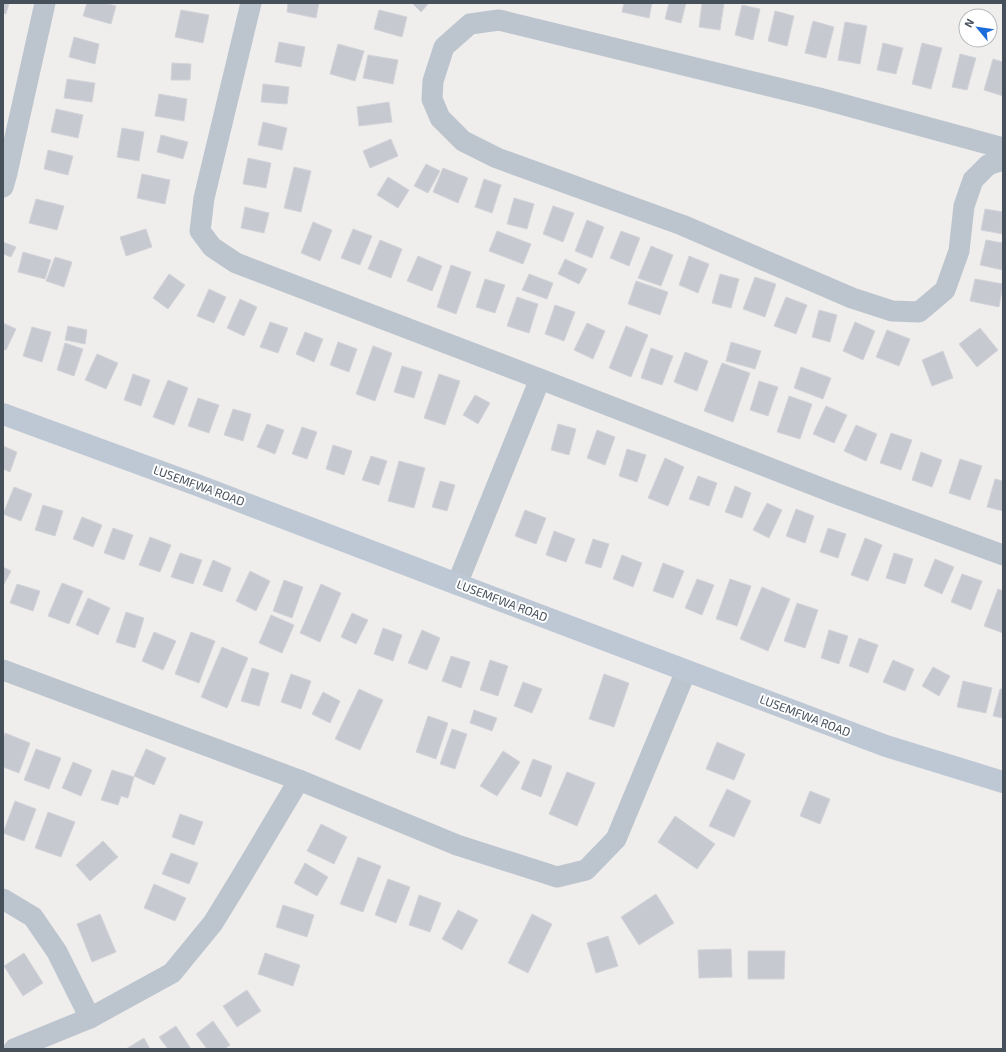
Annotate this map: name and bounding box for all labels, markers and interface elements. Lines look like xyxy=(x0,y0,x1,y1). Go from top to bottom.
north arrow xyxy=(958,8,998,48)
text: N xyxy=(961,16,976,30)
street label: LUSEMFWA ROAD xyxy=(152,462,247,508)
street label: LUSEMFWA ROAD xyxy=(455,576,550,624)
street label: LUSEMFWA ROAD xyxy=(758,691,853,739)

